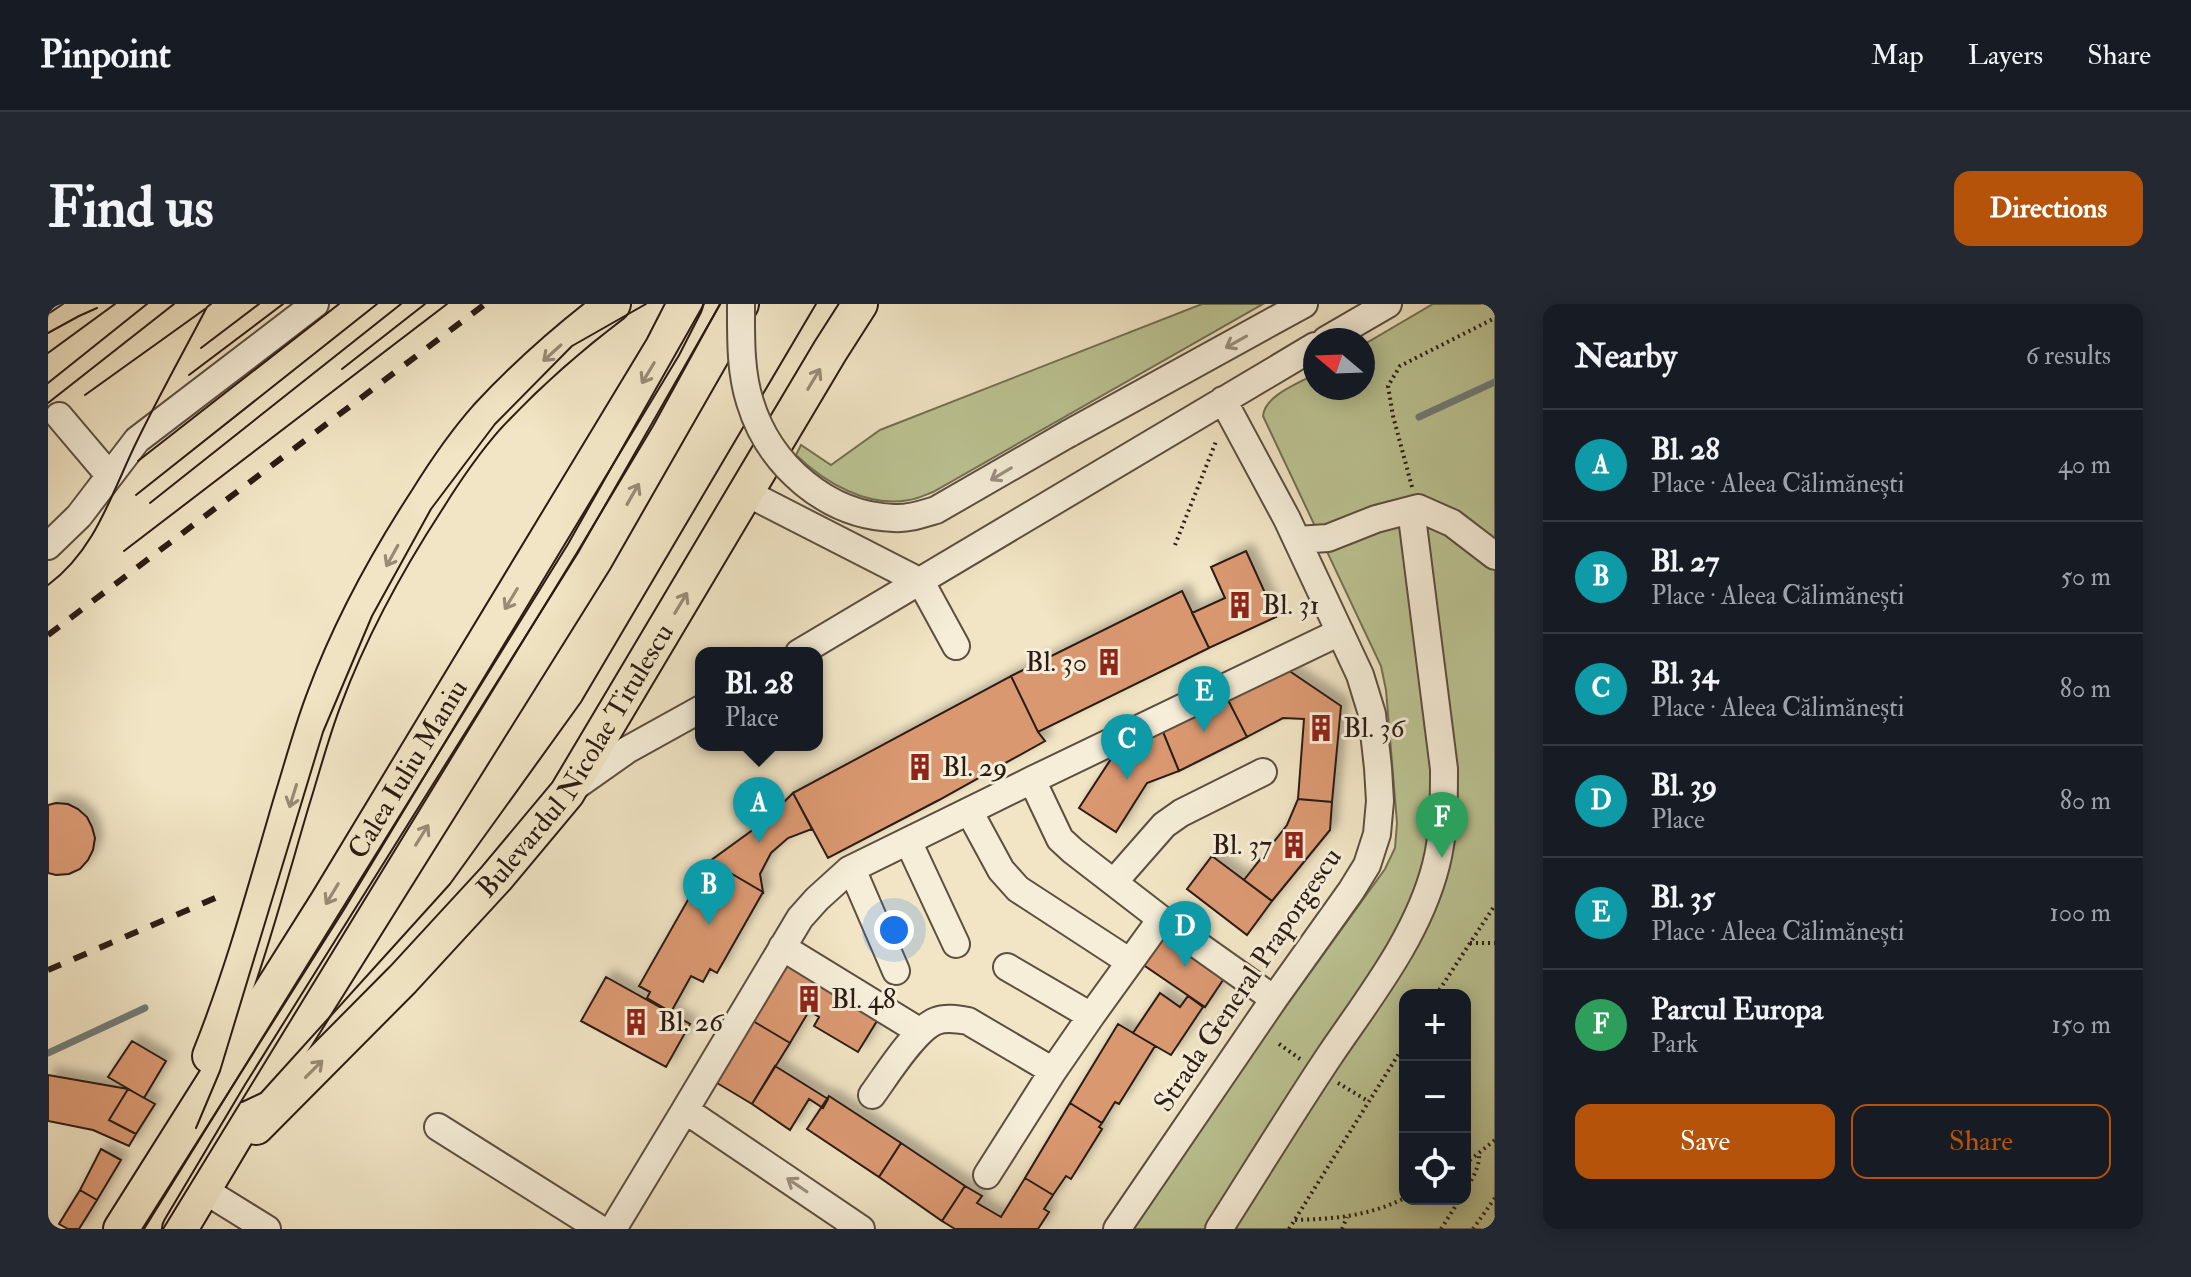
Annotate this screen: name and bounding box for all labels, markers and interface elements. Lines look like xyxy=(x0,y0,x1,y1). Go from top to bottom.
text: Pinpoint xyxy=(40,31,171,79)
text: Map xyxy=(1871,38,1924,73)
text: Layers xyxy=(1968,38,2043,73)
text: Share xyxy=(2087,38,2151,73)
button: Directions xyxy=(1954,171,2143,246)
text: Find us xyxy=(48,173,214,244)
north arrow xyxy=(1303,328,1375,400)
one-way arrow xyxy=(1225,334,1248,350)
text: Nearby xyxy=(1575,335,1677,378)
text: 6 results xyxy=(2026,340,2111,372)
one-way arrow xyxy=(543,343,563,361)
one-way arrow xyxy=(639,361,655,384)
one-way arrow xyxy=(806,368,822,391)
text: Bl. 28 xyxy=(1651,431,1720,468)
text: A xyxy=(1593,449,1609,481)
text: 40 m xyxy=(2058,449,2111,481)
one-way arrow xyxy=(990,466,1013,482)
text: Place · Aleea Călimănești xyxy=(1651,468,1905,500)
one-way arrow xyxy=(626,482,641,506)
text: Bl. 27 xyxy=(1651,543,1719,580)
one-way arrow xyxy=(384,544,400,567)
text: B xyxy=(1592,561,1610,593)
text: 50 m xyxy=(2061,561,2111,593)
text: Place · Aleea Călimănești xyxy=(1651,580,1905,612)
one-way arrow xyxy=(502,587,518,610)
place label: Bl. 31 xyxy=(1262,588,1319,623)
building icon: Bl. 31 xyxy=(1225,590,1255,620)
one-way arrow xyxy=(673,592,689,615)
street label: Bulevardul Nicolae Titulescu xyxy=(469,617,681,905)
place label: Bl. 30 xyxy=(1025,645,1087,680)
popup xyxy=(695,647,823,751)
building icon: Bl. 30 xyxy=(1094,647,1124,677)
text: Bl. 34 xyxy=(1651,655,1718,692)
text: Bl. 28 xyxy=(725,665,793,702)
pin: E xyxy=(1178,666,1230,732)
street label: Calea Iuliu Maniu xyxy=(340,673,475,865)
text: C xyxy=(1591,673,1611,705)
text: 80 m xyxy=(2060,673,2111,705)
text: Place · Aleea Călimănești xyxy=(1651,692,1905,724)
text: Place xyxy=(725,702,779,734)
place label: Bl. 36 xyxy=(1343,711,1406,746)
building icon: Bl. 36 xyxy=(1306,713,1336,743)
pin: C xyxy=(1101,714,1153,780)
place label: Bl. 29 xyxy=(942,750,1007,785)
building icon: Bl. 29 xyxy=(905,752,935,782)
text: Bl. 39 xyxy=(1651,767,1717,804)
pin: A xyxy=(733,777,785,843)
one-way arrow xyxy=(285,782,300,808)
text: D xyxy=(1590,785,1612,817)
text: 80 m xyxy=(2060,785,2111,817)
pin: F xyxy=(1416,792,1468,858)
text: Place xyxy=(1651,804,1705,836)
one-way arrow xyxy=(414,824,430,847)
place label: Bl. 37 xyxy=(1212,828,1272,863)
building icon: Bl. 37 xyxy=(1279,830,1309,860)
street label: Strada General Praporgescu xyxy=(1147,841,1349,1119)
pin: B xyxy=(683,859,735,925)
text: Bl. 35 xyxy=(1651,879,1715,916)
one-way arrow xyxy=(324,882,340,905)
text: E xyxy=(1592,897,1610,929)
text: 100 m xyxy=(2050,897,2111,929)
pin: D xyxy=(1159,901,1211,967)
your location xyxy=(874,910,914,950)
text: Place · Aleea Călimănești xyxy=(1651,916,1905,948)
place label: Bl. 48 xyxy=(831,982,896,1017)
building icon: Bl. 48 xyxy=(794,984,824,1014)
map controls xyxy=(1399,989,1471,1205)
button: + xyxy=(1399,989,1471,1061)
text: Parcul Europa xyxy=(1651,991,1823,1028)
place label: Bl. 26 xyxy=(658,1005,725,1040)
building icon: Bl. 26 xyxy=(621,1007,651,1037)
text: F xyxy=(1593,1009,1609,1041)
text: 150 m xyxy=(2052,1009,2111,1041)
text: Park xyxy=(1651,1028,1698,1060)
one-way arrow xyxy=(304,1060,323,1079)
button: − xyxy=(1399,1061,1471,1133)
button: Save xyxy=(1575,1104,1835,1179)
button: Share xyxy=(1851,1104,2111,1179)
button: locate xyxy=(1399,1133,1471,1205)
one-way arrow xyxy=(786,1177,808,1193)

